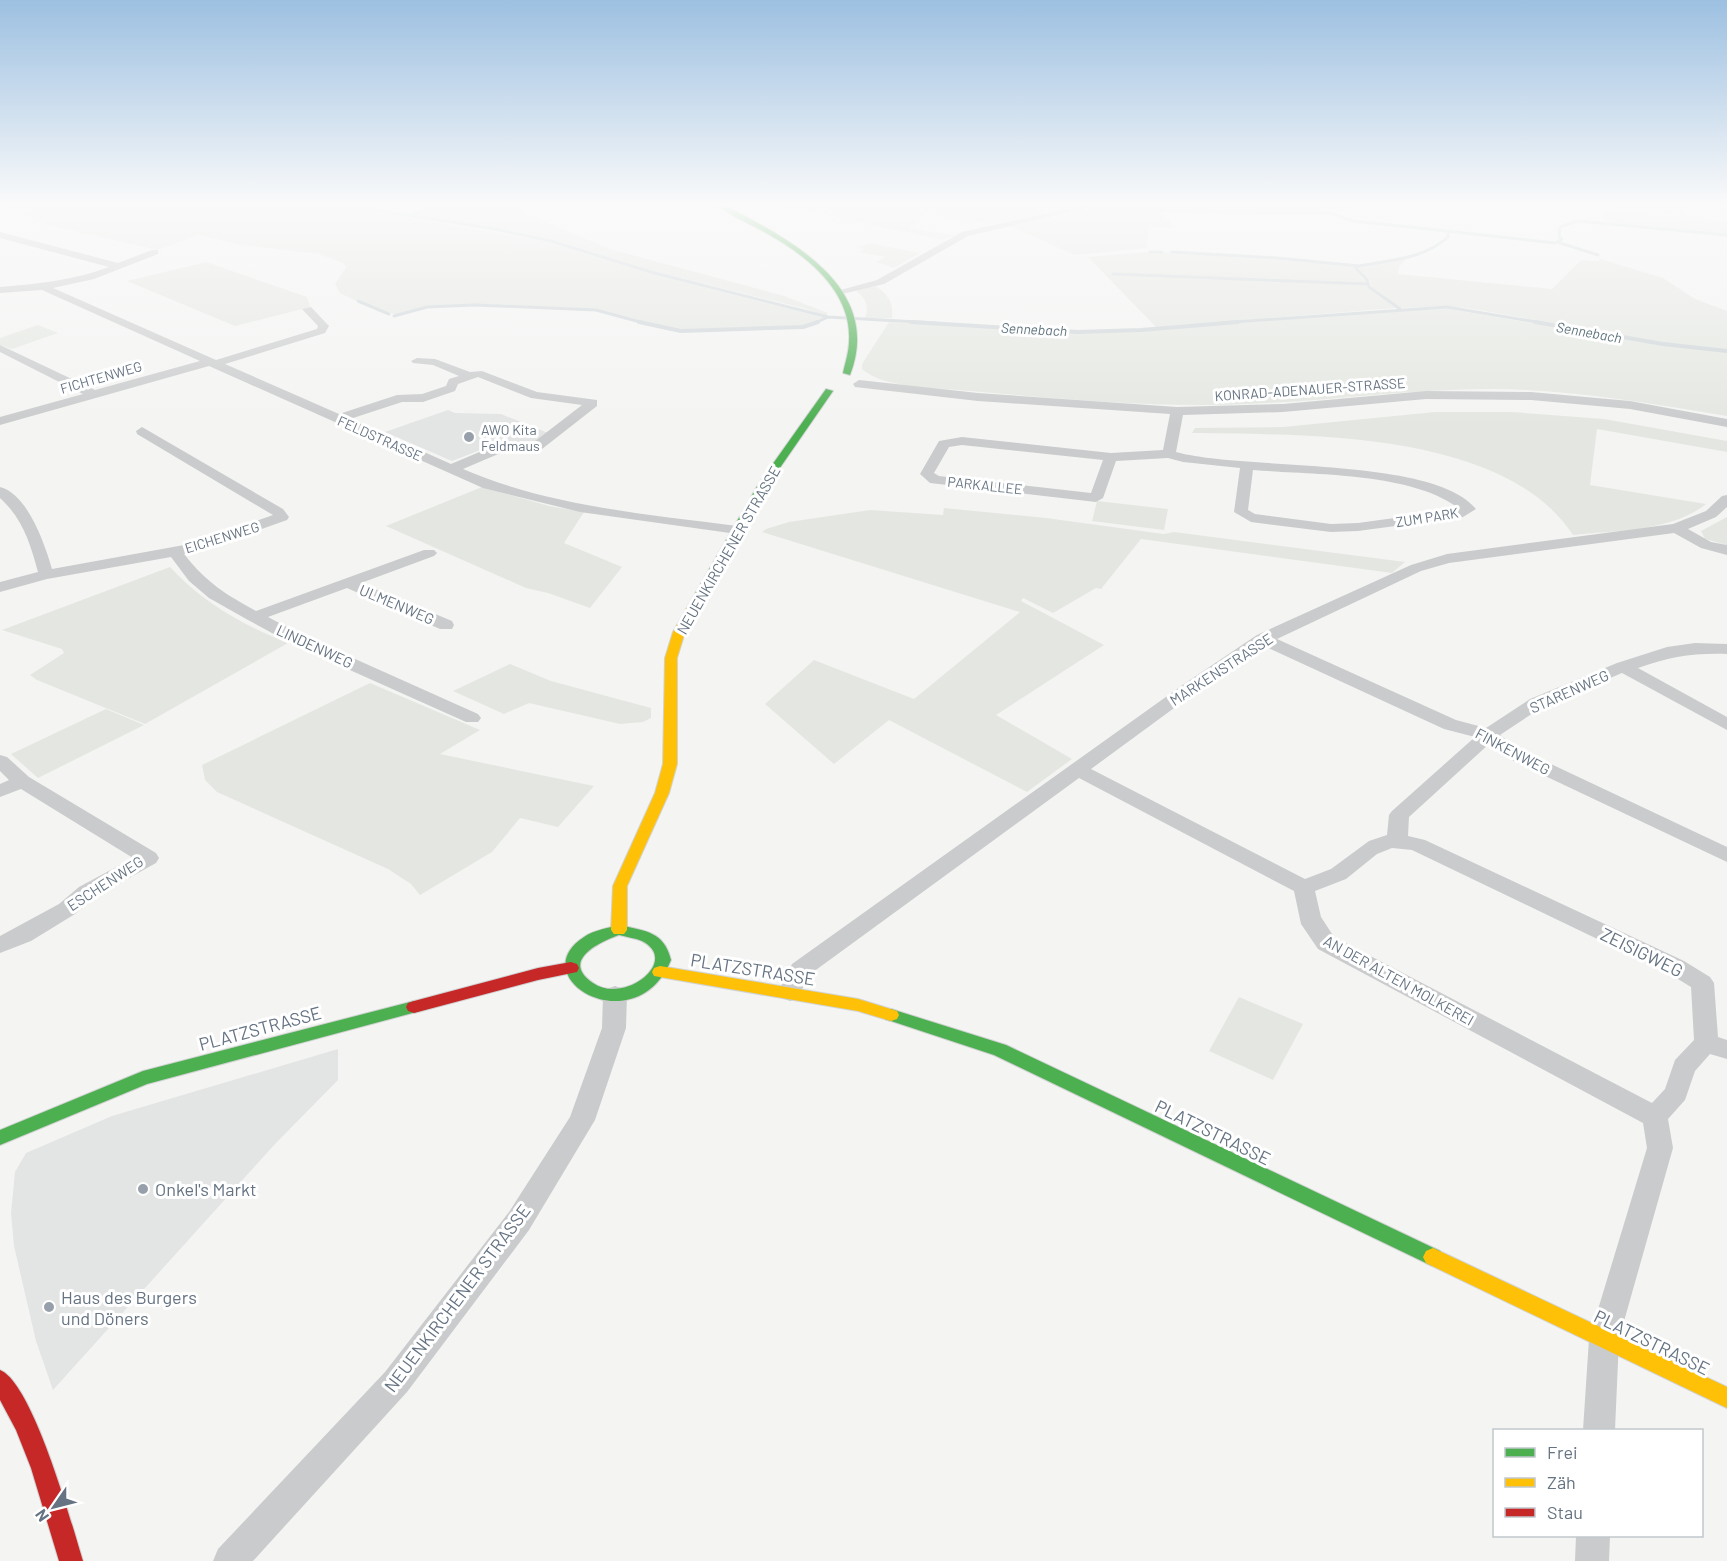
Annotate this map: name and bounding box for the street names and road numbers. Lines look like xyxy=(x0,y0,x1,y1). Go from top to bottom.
street label: FICHTENWEG xyxy=(58,357,144,397)
street label: KONRAD-ADENAUER-STRASSE xyxy=(1214,374,1406,404)
street label: FELDSTRASSE xyxy=(335,412,425,464)
street label: NEUENKIRCHENER STRASSE xyxy=(672,463,784,637)
street label: PARKALLEE xyxy=(947,473,1023,497)
street label: ZUM PARK xyxy=(1394,504,1460,530)
street label: EICHENWEG xyxy=(183,518,261,556)
street label: ULMENWEG xyxy=(357,580,437,628)
street label: LINDENWEG xyxy=(274,621,356,671)
street label: MARKENSTRASSE xyxy=(1166,629,1276,709)
street label: STARENWEG xyxy=(1527,666,1611,716)
street label: FINKENWEG xyxy=(1473,724,1553,778)
street label: ESCHENWEG xyxy=(64,852,146,914)
street label: ZEISIGWEG xyxy=(1597,923,1687,981)
street label: AN DER ALTEN MOLKEREI xyxy=(1321,931,1477,1029)
street label: PLATZSTRASSE xyxy=(689,948,817,990)
street label: PLATZSTRASSE xyxy=(196,1001,324,1055)
street label: PLATZSTRASSE xyxy=(1152,1095,1274,1169)
street label: NEUENKIRCHENER STRASSE xyxy=(379,1200,535,1396)
street label: PLATZSTRASSE xyxy=(1591,1305,1713,1379)

